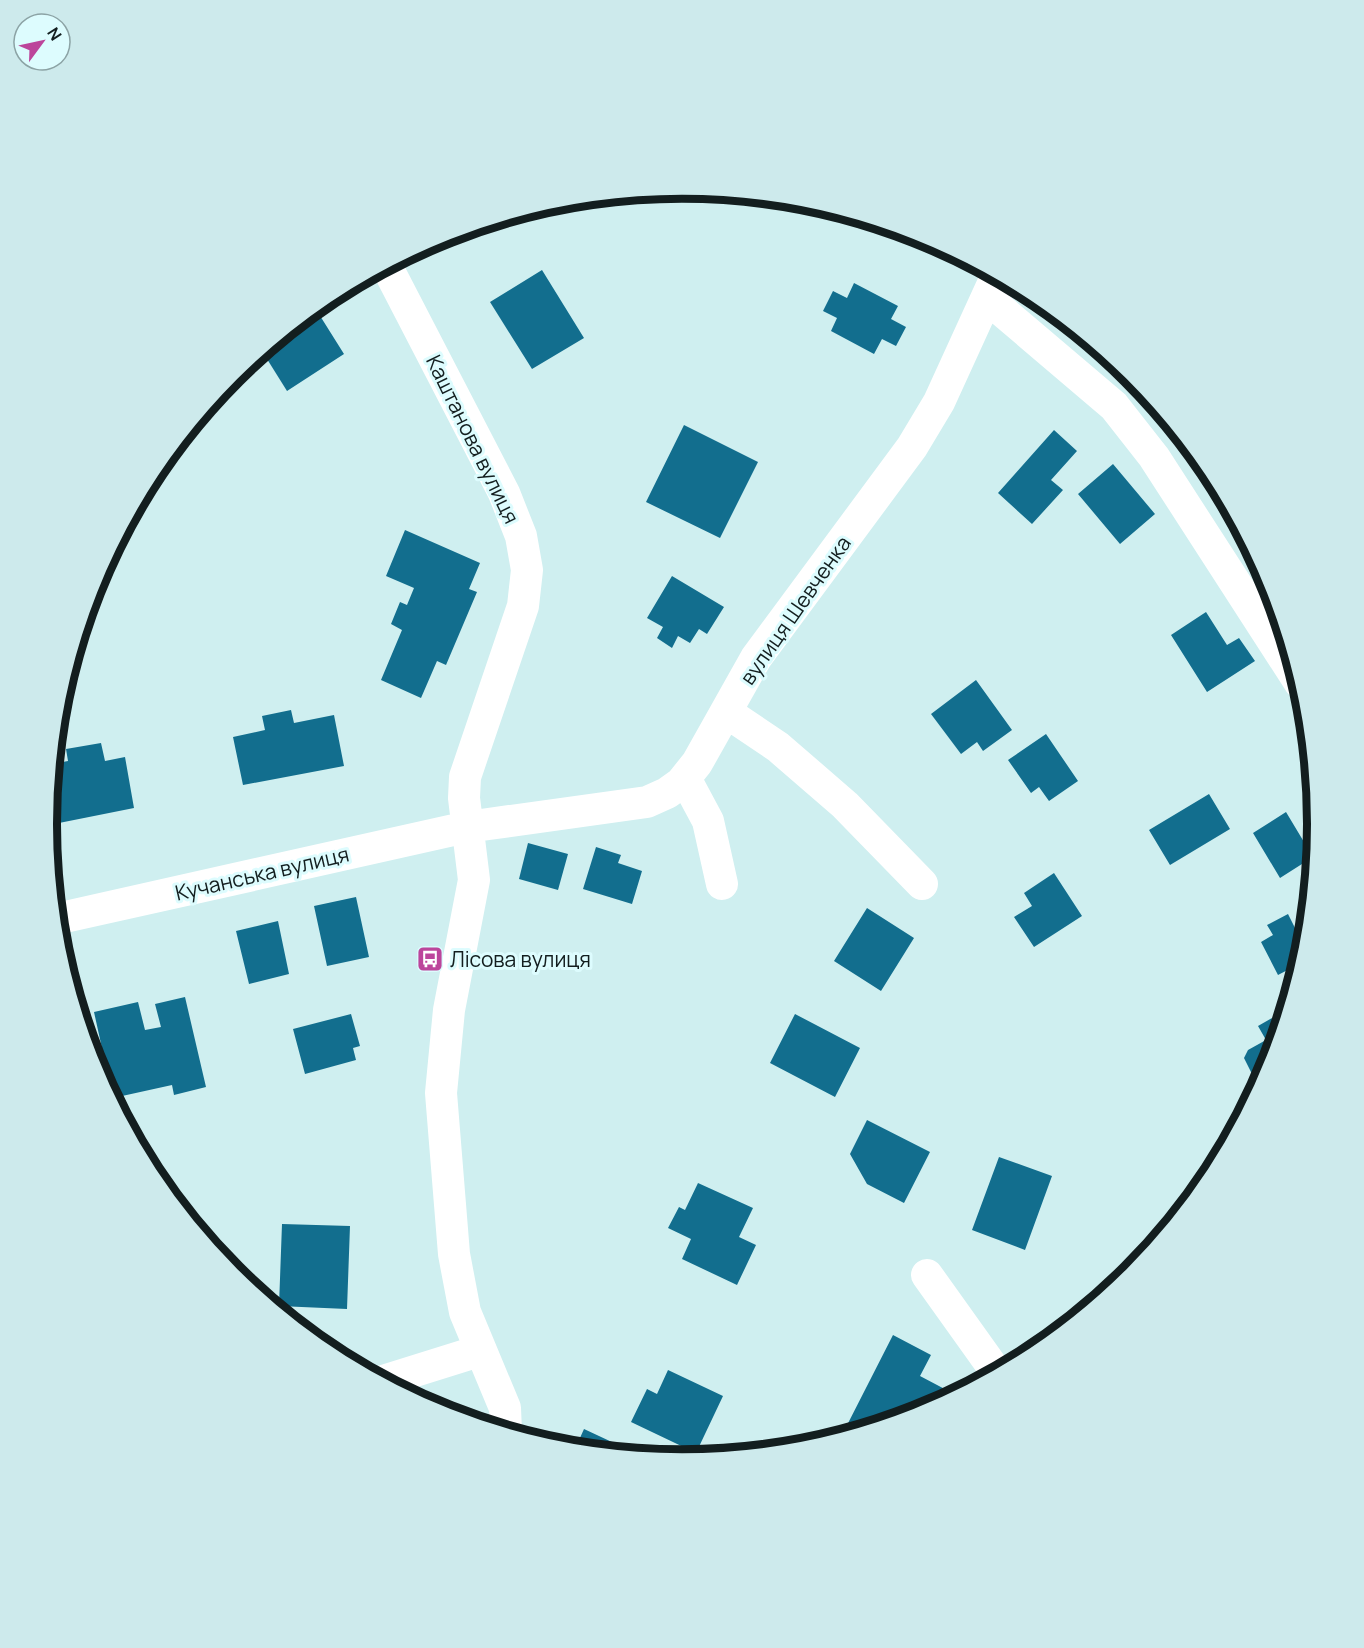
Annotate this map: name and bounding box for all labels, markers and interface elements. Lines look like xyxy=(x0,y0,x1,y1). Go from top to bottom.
north arrow xyxy=(12,12,72,72)
text: N xyxy=(42,23,67,45)
street label: Каштанова вулиця xyxy=(420,350,526,528)
street label: вулиця Шевченка xyxy=(733,530,857,690)
street label: Кучанська вулиця xyxy=(172,839,352,907)
bus stop icon: Лісова вулиця xyxy=(415,944,445,974)
place label: Лісова вулиця xyxy=(450,945,591,973)

